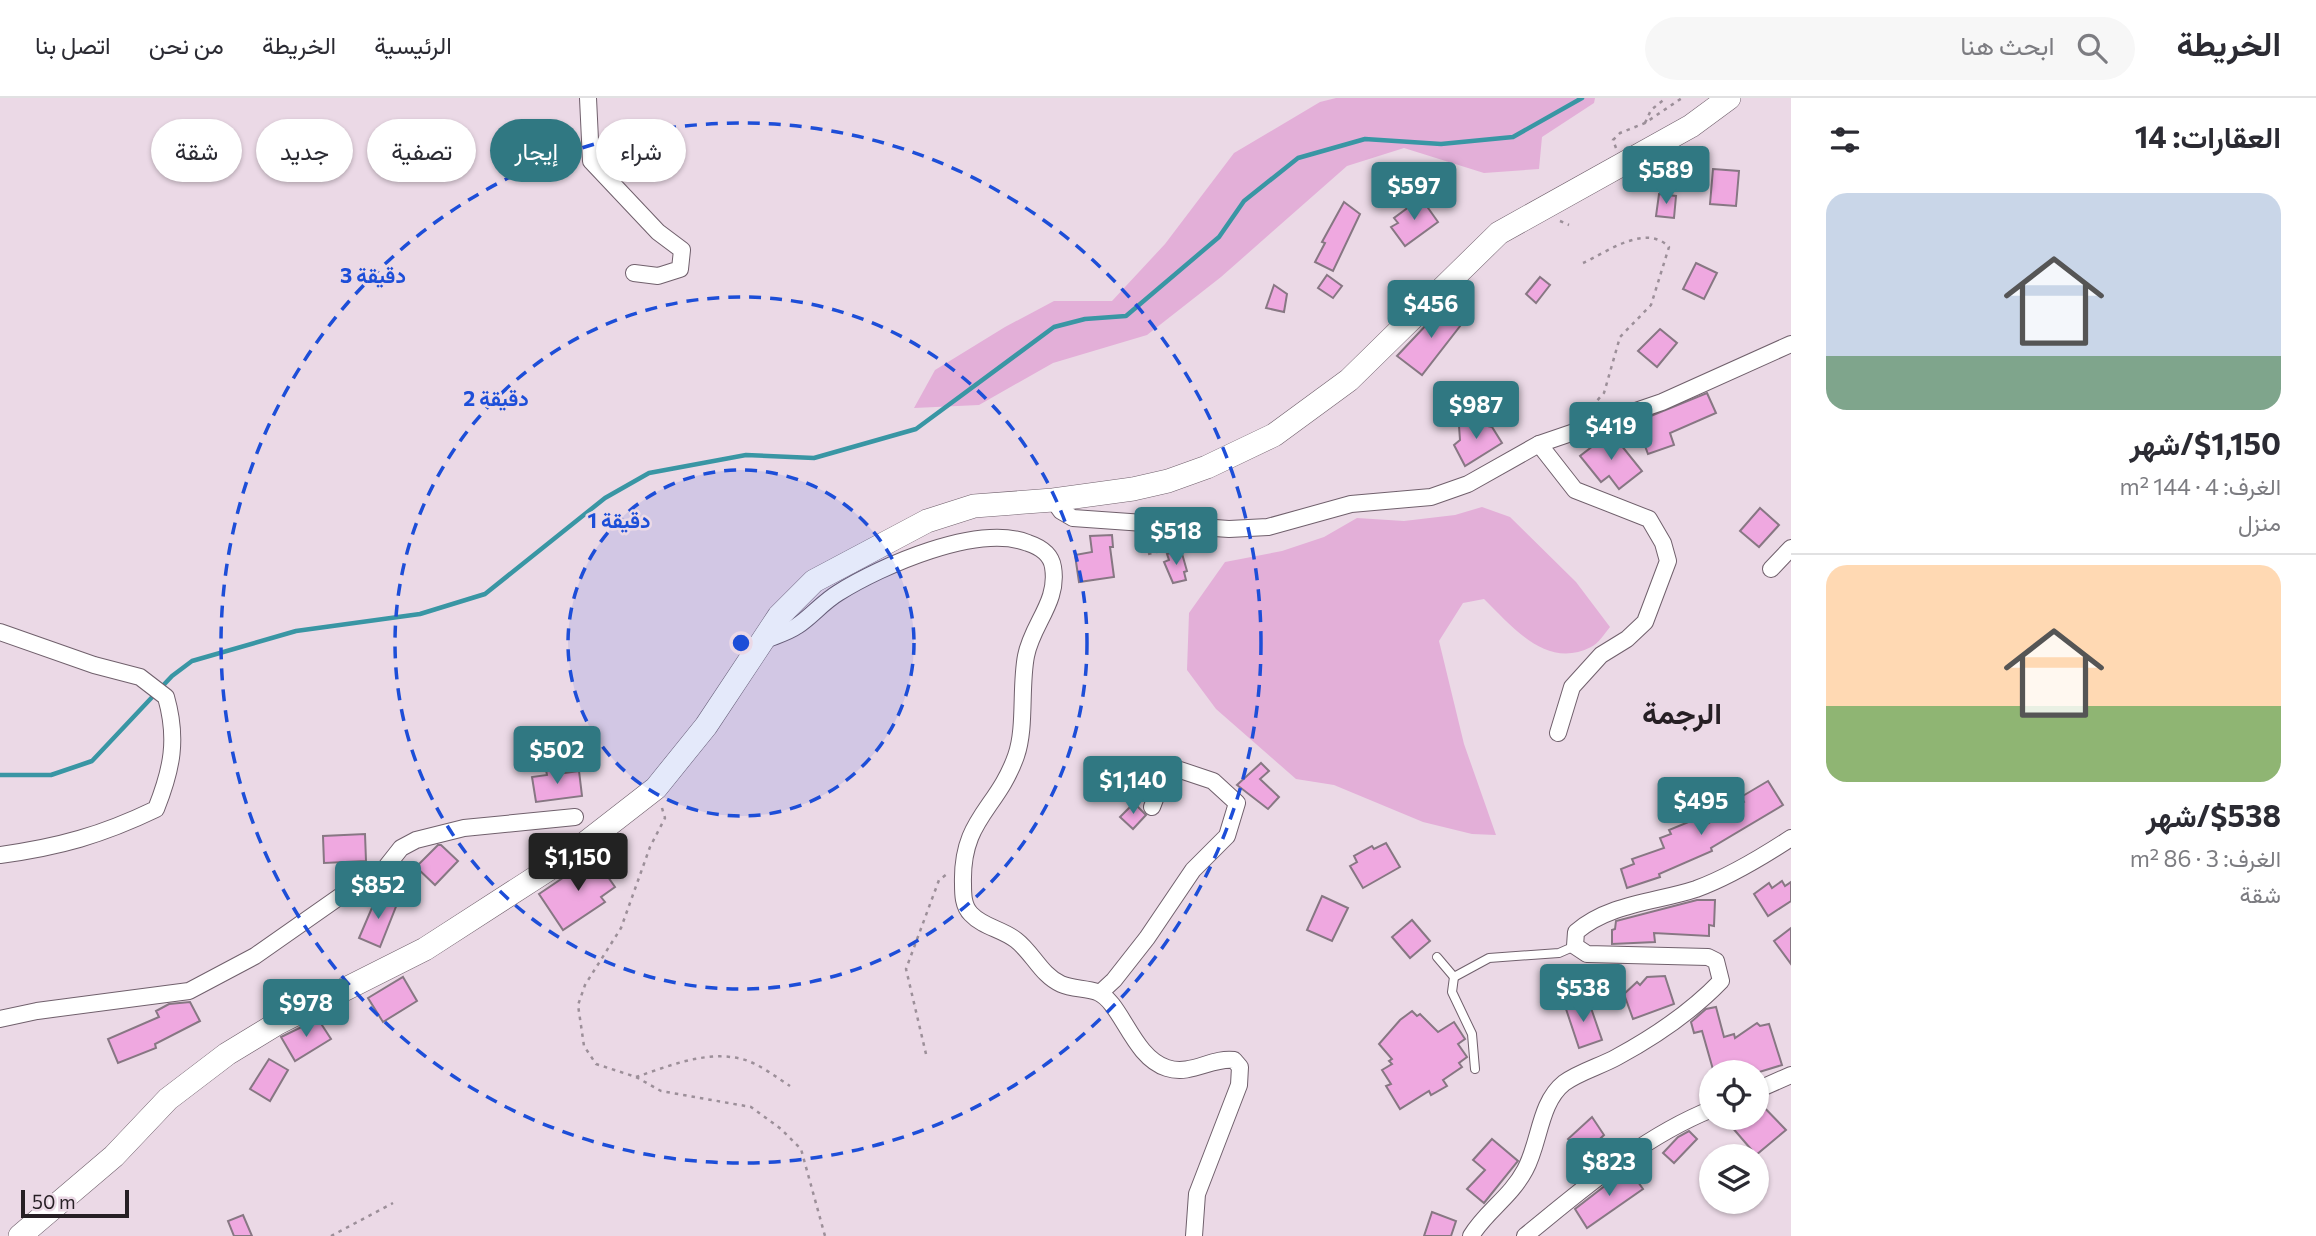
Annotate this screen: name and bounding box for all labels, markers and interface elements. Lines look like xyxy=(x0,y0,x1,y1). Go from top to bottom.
search box xyxy=(1645,17,2135,80)
text: الخريطة xyxy=(2177,22,2281,63)
text: ابحث هنا xyxy=(1960,29,2055,60)
icon: search xyxy=(2073,29,2111,67)
text: اتصل بنا xyxy=(35,30,111,59)
text: من نحن xyxy=(149,30,224,59)
text: الخريطة xyxy=(262,30,336,59)
text: الرئيسية xyxy=(374,30,452,59)
text: العقارات: 14 xyxy=(2135,117,2281,154)
chip: شقة xyxy=(151,119,242,182)
chip: جديد xyxy=(256,119,353,182)
chip: تصفية xyxy=(367,119,476,182)
chip: إيجار xyxy=(490,119,582,182)
chip: شراء xyxy=(596,119,686,182)
icon: filters xyxy=(1826,121,1864,159)
pin: $589 xyxy=(1625,146,1707,206)
text: $589 xyxy=(1638,155,1694,183)
pin: $597 xyxy=(1373,162,1455,222)
text: $597 xyxy=(1387,171,1441,199)
icon: home xyxy=(1991,238,2117,364)
text: 3 دقيقة xyxy=(340,262,406,288)
pin: $456 xyxy=(1390,280,1472,340)
text: $456 xyxy=(1404,289,1458,317)
pin: $987 xyxy=(1435,382,1517,441)
text: 2 دقيقة xyxy=(463,385,529,411)
text: $987 xyxy=(1449,390,1503,418)
pin: $419 xyxy=(1570,402,1652,462)
text: $419 xyxy=(1585,411,1637,439)
text: $1,150/شهر xyxy=(2129,424,2281,461)
text: الغرف: 4 · 144 m² xyxy=(2120,472,2281,500)
text: 1 دقيقة xyxy=(587,507,651,533)
pin: $518 xyxy=(1135,508,1217,567)
text: منزل xyxy=(2238,508,2281,536)
text: $518 xyxy=(1150,516,1202,544)
icon: home xyxy=(1991,610,2117,736)
centre of rings xyxy=(729,631,753,655)
district label: الرجمة xyxy=(1642,693,1722,732)
pin: $502 xyxy=(516,726,598,786)
text: $502 xyxy=(530,735,584,763)
pin: $1,140 xyxy=(1076,756,1190,816)
text: $1,140 xyxy=(1099,765,1167,793)
pin: $495 xyxy=(1660,778,1742,837)
text: $495 xyxy=(1674,786,1728,814)
text: $538/شهر xyxy=(2146,796,2281,833)
pin: $1,150 xyxy=(521,834,635,893)
text: $1,150 xyxy=(545,842,611,870)
text: الغرف: 3 · 86 m² xyxy=(2130,844,2281,872)
pin: $852 xyxy=(337,862,419,921)
text: $852 xyxy=(351,870,405,898)
text: شقة xyxy=(2239,880,2281,908)
pin: $538 xyxy=(1542,964,1624,1024)
text: $538 xyxy=(1556,973,1610,1001)
pin: $978 xyxy=(265,979,347,1039)
text: $978 xyxy=(279,988,333,1016)
map controls xyxy=(1699,1060,1769,1214)
button: locate xyxy=(1699,1060,1769,1130)
pin: $823 xyxy=(1568,1138,1650,1198)
button: layers xyxy=(1699,1144,1769,1214)
text: $823 xyxy=(1582,1147,1636,1175)
scale bar xyxy=(21,1187,130,1219)
text: 50 m xyxy=(32,1190,76,1213)

